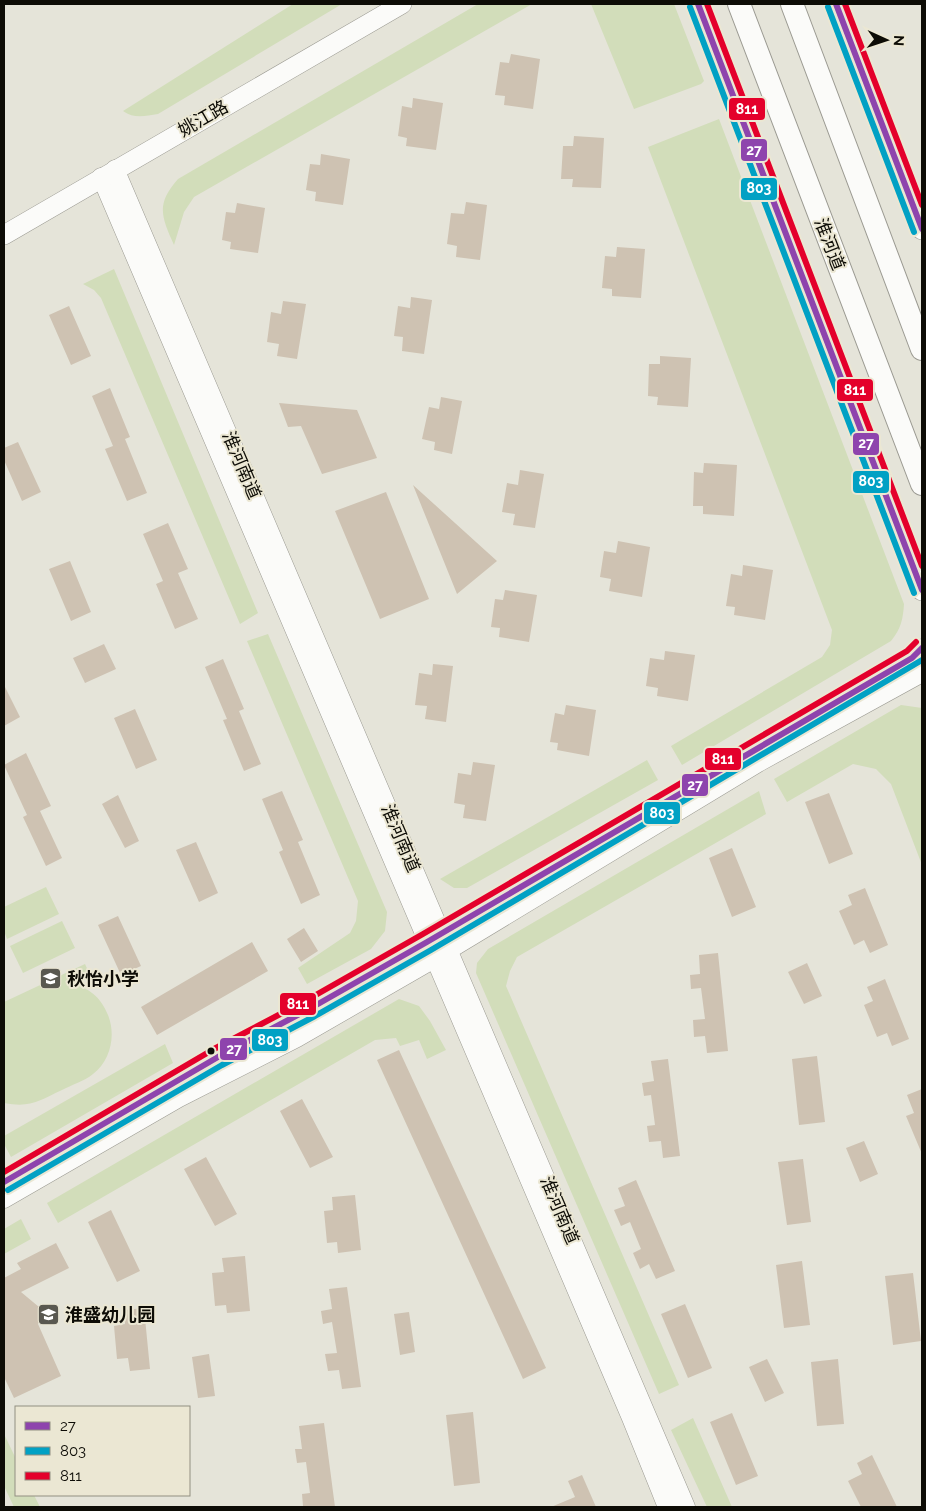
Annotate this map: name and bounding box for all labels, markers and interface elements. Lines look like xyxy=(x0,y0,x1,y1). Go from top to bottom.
north arrow xyxy=(861,15,911,65)
text: N xyxy=(891,35,907,46)
street label: 姚江路 xyxy=(174,95,232,141)
line badge: 811 xyxy=(728,97,766,121)
text: 811 xyxy=(736,101,758,117)
line badge: 27 xyxy=(740,138,768,162)
text: 27 xyxy=(746,142,762,158)
line badge: 803 xyxy=(740,177,778,201)
text: 803 xyxy=(747,180,772,196)
street label: 淮河道 xyxy=(811,215,849,273)
line badge: 811 xyxy=(836,378,874,402)
text: 811 xyxy=(844,382,866,398)
street label: 淮河南道 xyxy=(218,428,266,502)
line badge: 27 xyxy=(852,432,880,456)
text: 27 xyxy=(858,435,874,451)
line badge: 803 xyxy=(852,470,890,494)
text: 803 xyxy=(859,473,884,489)
line badge: 811 xyxy=(704,747,742,771)
text: 811 xyxy=(712,751,734,767)
line badge: 27 xyxy=(681,773,709,797)
text: 27 xyxy=(687,777,703,793)
street label: 淮河南道 xyxy=(377,801,425,875)
line badge: 803 xyxy=(643,801,681,825)
text: 803 xyxy=(650,805,675,821)
school or university icon: 秋怡小学 xyxy=(39,966,63,990)
place label: 秋怡小学 xyxy=(67,968,139,989)
line badge: 811 xyxy=(279,992,317,1016)
text: 811 xyxy=(287,996,309,1012)
line badge: 803 xyxy=(251,1028,289,1052)
text: 803 xyxy=(258,1032,283,1048)
line badge: 27 xyxy=(219,1037,248,1061)
text: 27 xyxy=(226,1041,242,1057)
unlabelled marker xyxy=(206,1046,216,1056)
street label: 淮河南道 xyxy=(536,1173,584,1247)
school or university icon: 淮盛幼儿园 xyxy=(37,1302,61,1326)
place label: 淮盛幼儿园 xyxy=(65,1304,155,1325)
legend xyxy=(15,1406,190,1496)
text: 27 xyxy=(60,1417,76,1435)
text: 803 xyxy=(60,1442,86,1460)
text: 811 xyxy=(60,1467,82,1485)

